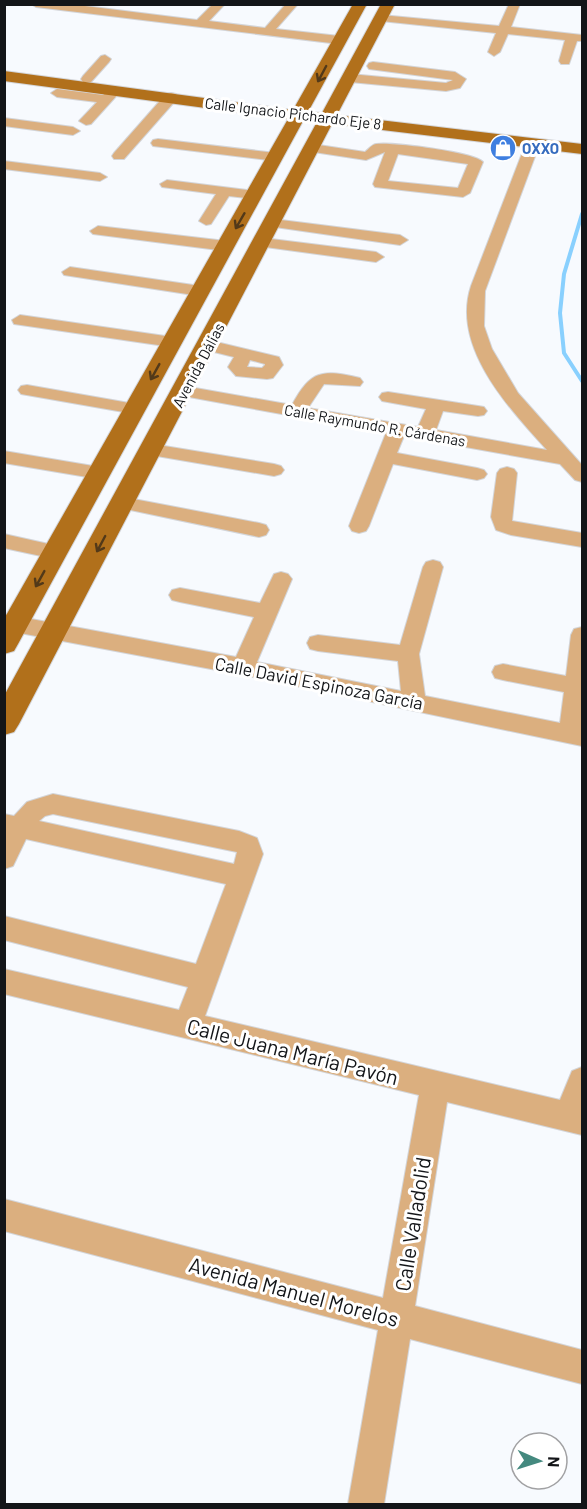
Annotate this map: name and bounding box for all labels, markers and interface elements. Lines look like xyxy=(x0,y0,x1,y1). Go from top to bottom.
one-way arrow xyxy=(315,65,327,83)
street label: Calle Ignacio Pichardo Eje 8 xyxy=(204,93,382,133)
shop icon: OXXO xyxy=(488,133,518,163)
place label: OXXO xyxy=(522,139,559,157)
one-way arrow xyxy=(234,212,246,229)
street label: Avenida Dálias xyxy=(168,320,228,410)
one-way arrow xyxy=(149,363,161,380)
street label: Calle Raymundo R. Cárdenas xyxy=(283,400,467,450)
one-way arrow xyxy=(95,535,107,553)
one-way arrow xyxy=(34,570,46,587)
street label: Calle David Espinoza García xyxy=(213,652,425,714)
street label: Calle Juana María Pavón xyxy=(185,1013,401,1089)
street label: Calle Valladolid xyxy=(389,1155,435,1293)
street label: Avenida Manuel Morelos xyxy=(186,1251,402,1331)
north arrow xyxy=(509,1431,569,1491)
text: N xyxy=(545,1456,564,1468)

